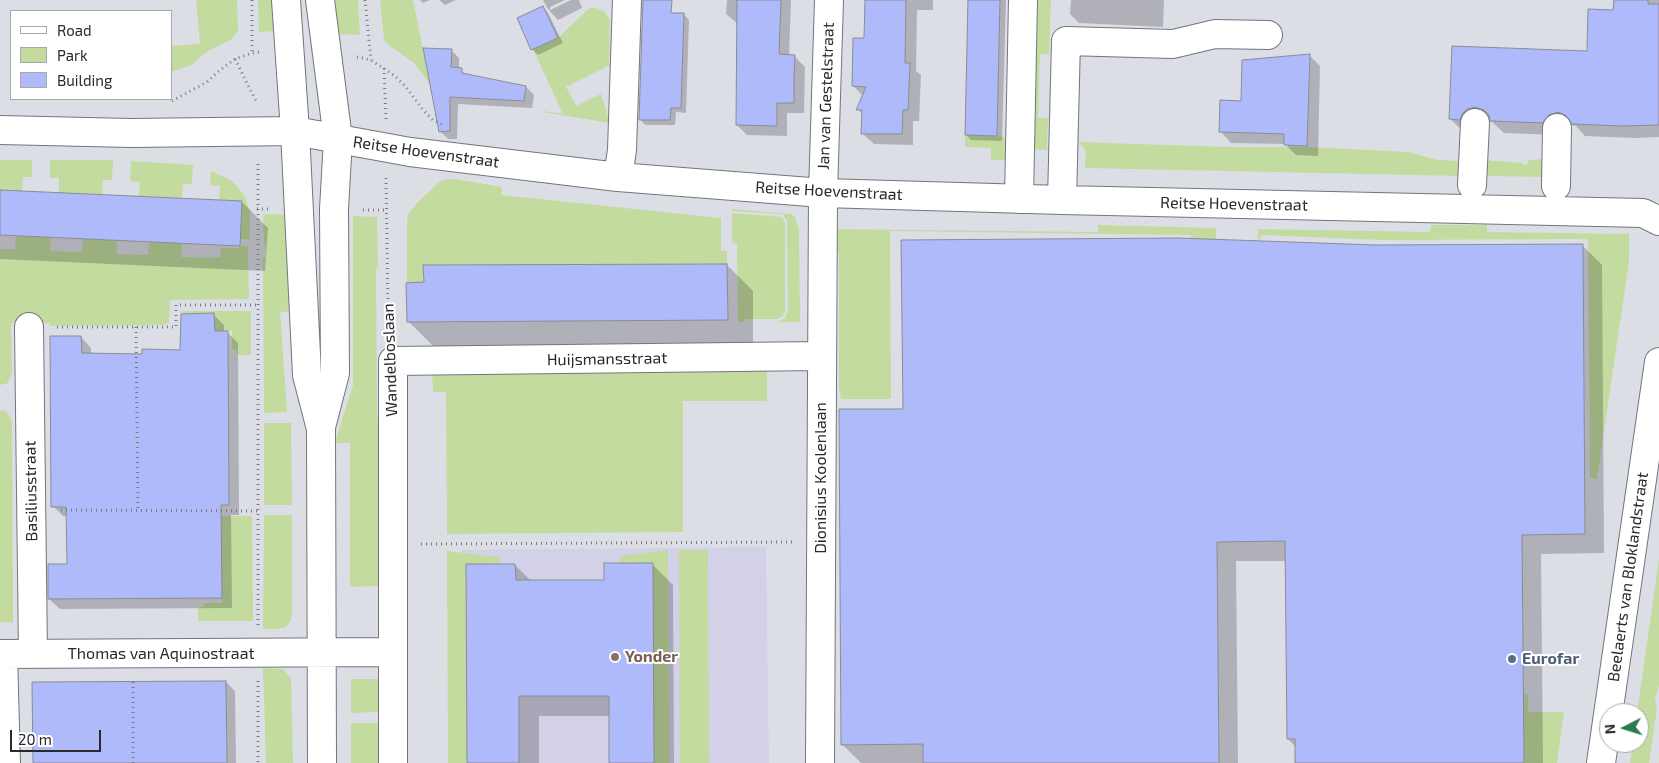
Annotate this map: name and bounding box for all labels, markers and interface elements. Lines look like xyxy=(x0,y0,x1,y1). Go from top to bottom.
legend xyxy=(10,10,172,100)
text: Road xyxy=(57,21,92,39)
street label: Jan van Gestelstraat xyxy=(814,22,838,170)
text: Park xyxy=(57,46,88,64)
text: Building xyxy=(57,71,112,89)
street label: Reitse Hoevenstraat xyxy=(352,132,500,172)
street label: Reitse Hoevenstraat xyxy=(755,178,903,204)
street label: Reitse Hoevenstraat xyxy=(1160,193,1308,215)
street label: Wandelboslaan xyxy=(378,303,402,417)
street label: Huijsmansstraat xyxy=(547,348,667,370)
street label: Dionisius Koolenlaan xyxy=(811,402,831,554)
street label: Basiliusstraat xyxy=(21,440,41,542)
street label: Beelaerts van Bloklandstraat xyxy=(1604,471,1652,683)
street label: Thomas van Aquinostraat xyxy=(67,644,255,664)
place label: Yonder xyxy=(625,647,678,667)
place label: Eurofar xyxy=(1522,649,1579,669)
marker: Yonder xyxy=(609,651,621,663)
marker: Eurofar xyxy=(1506,653,1518,665)
north arrow xyxy=(1599,703,1649,753)
scale bar xyxy=(12,720,104,752)
text: N xyxy=(1601,723,1618,735)
text: 20 m xyxy=(18,730,52,748)

